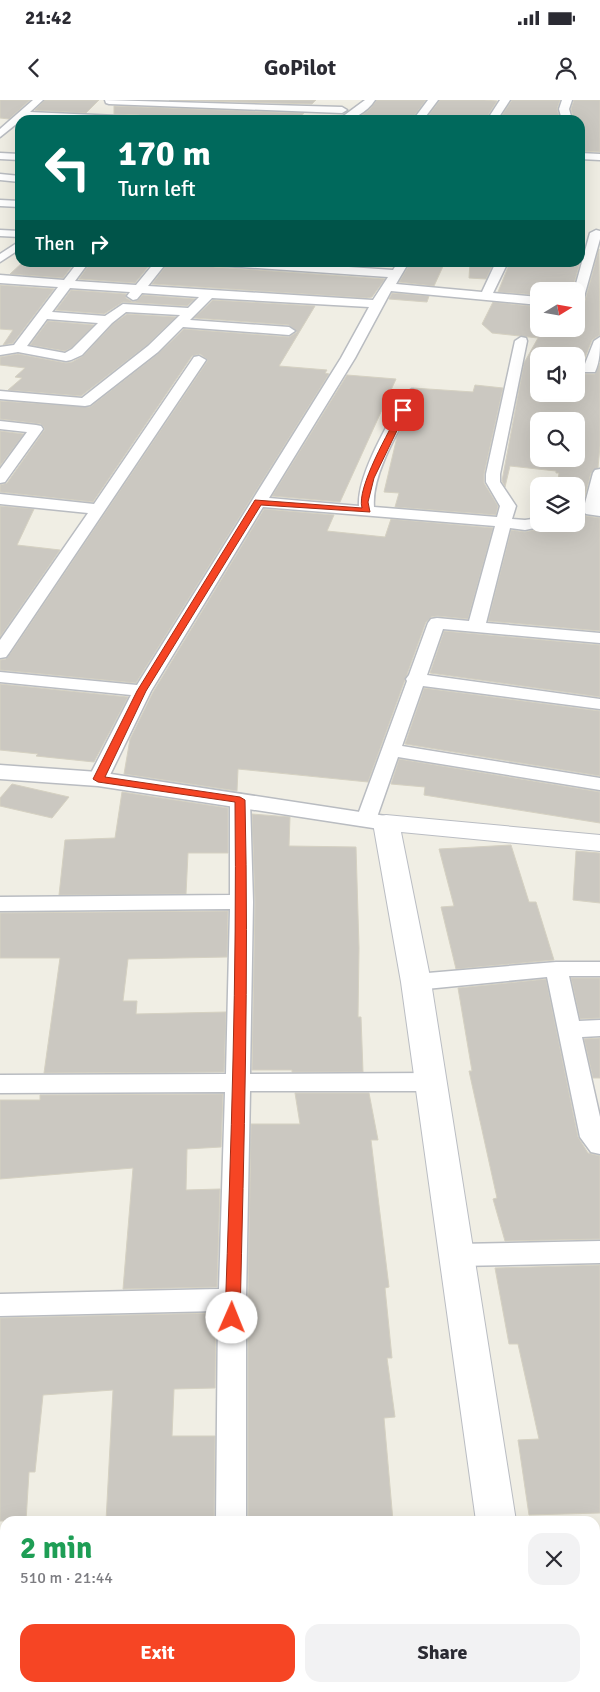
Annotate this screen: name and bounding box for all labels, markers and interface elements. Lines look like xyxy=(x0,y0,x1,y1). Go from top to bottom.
text: 21:42 xyxy=(25,6,72,30)
icon: back xyxy=(20,54,48,82)
text: GoPilot xyxy=(264,54,336,81)
icon: person xyxy=(552,54,580,82)
text: 170 m xyxy=(118,132,211,175)
icon: left xyxy=(35,135,100,200)
text: Turn left xyxy=(118,175,196,202)
icon: right xyxy=(85,230,113,258)
text: Then xyxy=(35,232,75,256)
north arrow xyxy=(530,282,585,338)
map controls xyxy=(530,282,585,532)
button: sound xyxy=(530,347,585,402)
pin xyxy=(382,389,424,431)
icon: arrive xyxy=(389,396,417,424)
button: search xyxy=(530,412,585,467)
button: layers xyxy=(530,477,585,532)
position arrow xyxy=(205,1291,257,1343)
text: 2 min xyxy=(20,1530,92,1567)
button: close xyxy=(528,1533,580,1585)
text: 510 m · 21:44 xyxy=(20,1568,113,1588)
button: Exit xyxy=(20,1624,295,1682)
button: Share xyxy=(305,1624,580,1682)

